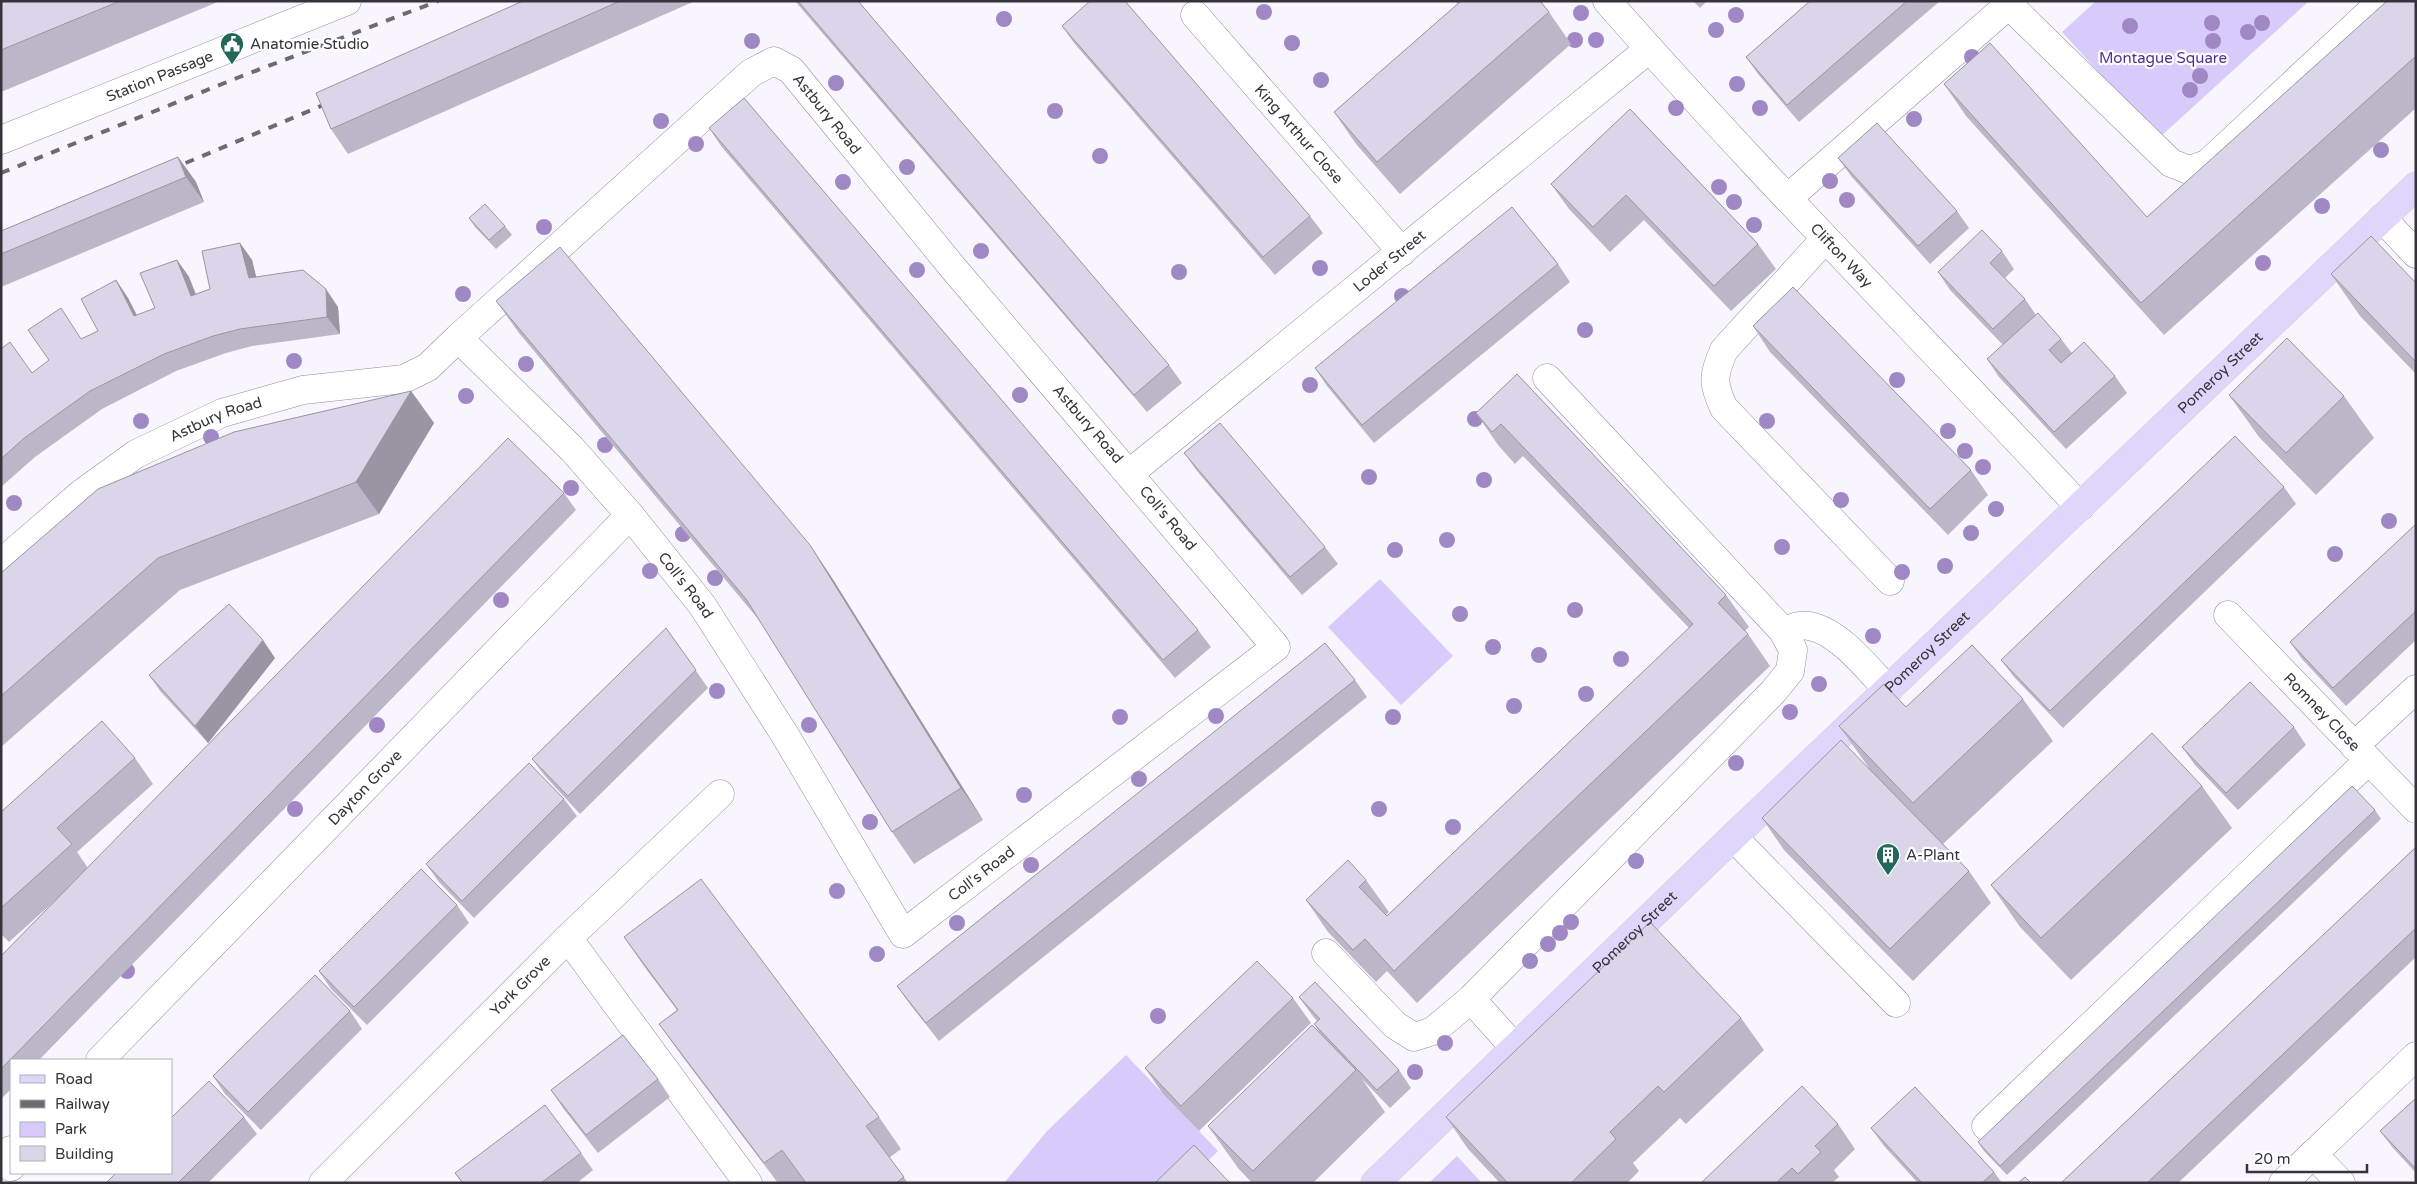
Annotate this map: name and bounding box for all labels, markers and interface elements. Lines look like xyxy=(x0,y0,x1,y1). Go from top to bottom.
public building icon: Anatomie Studio xyxy=(219,31,245,65)
place label: Anatomie Studio xyxy=(250,35,369,53)
street label: Station Passage xyxy=(104,47,216,106)
park label: Montague Square xyxy=(2099,49,2227,67)
street label: Astbury Road xyxy=(789,70,865,158)
street label: King Arthur Close xyxy=(1251,81,1347,187)
street label: Clifton Way xyxy=(1807,219,1876,291)
street label: Loder Street xyxy=(1350,226,1430,296)
street label: Pomeroy Street xyxy=(2174,328,2267,417)
street label: Astbury Road xyxy=(1049,381,1127,467)
street label: Astbury Road xyxy=(167,393,264,446)
street label: Coll's Road xyxy=(1136,482,1200,554)
street label: Coll's Road xyxy=(654,549,717,622)
street label: Pomeroy Street xyxy=(1881,607,1974,697)
street label: Romney Close xyxy=(2280,669,2364,755)
street label: Dayton Grove xyxy=(324,746,405,829)
street label: Coll's Road xyxy=(945,842,1018,905)
building icon: A-Plant xyxy=(1875,842,1901,876)
place label: A-Plant xyxy=(1906,846,1960,864)
street label: Pomeroy Street xyxy=(1589,887,1681,977)
street label: York Grove xyxy=(486,952,554,1020)
legend xyxy=(10,1059,172,1174)
text: Road xyxy=(55,1070,93,1088)
text: Railway xyxy=(55,1095,110,1113)
text: Park xyxy=(55,1120,87,1138)
scale bar xyxy=(2247,1142,2367,1174)
text: Building xyxy=(55,1145,114,1163)
text: 20 m xyxy=(2254,1150,2291,1168)

